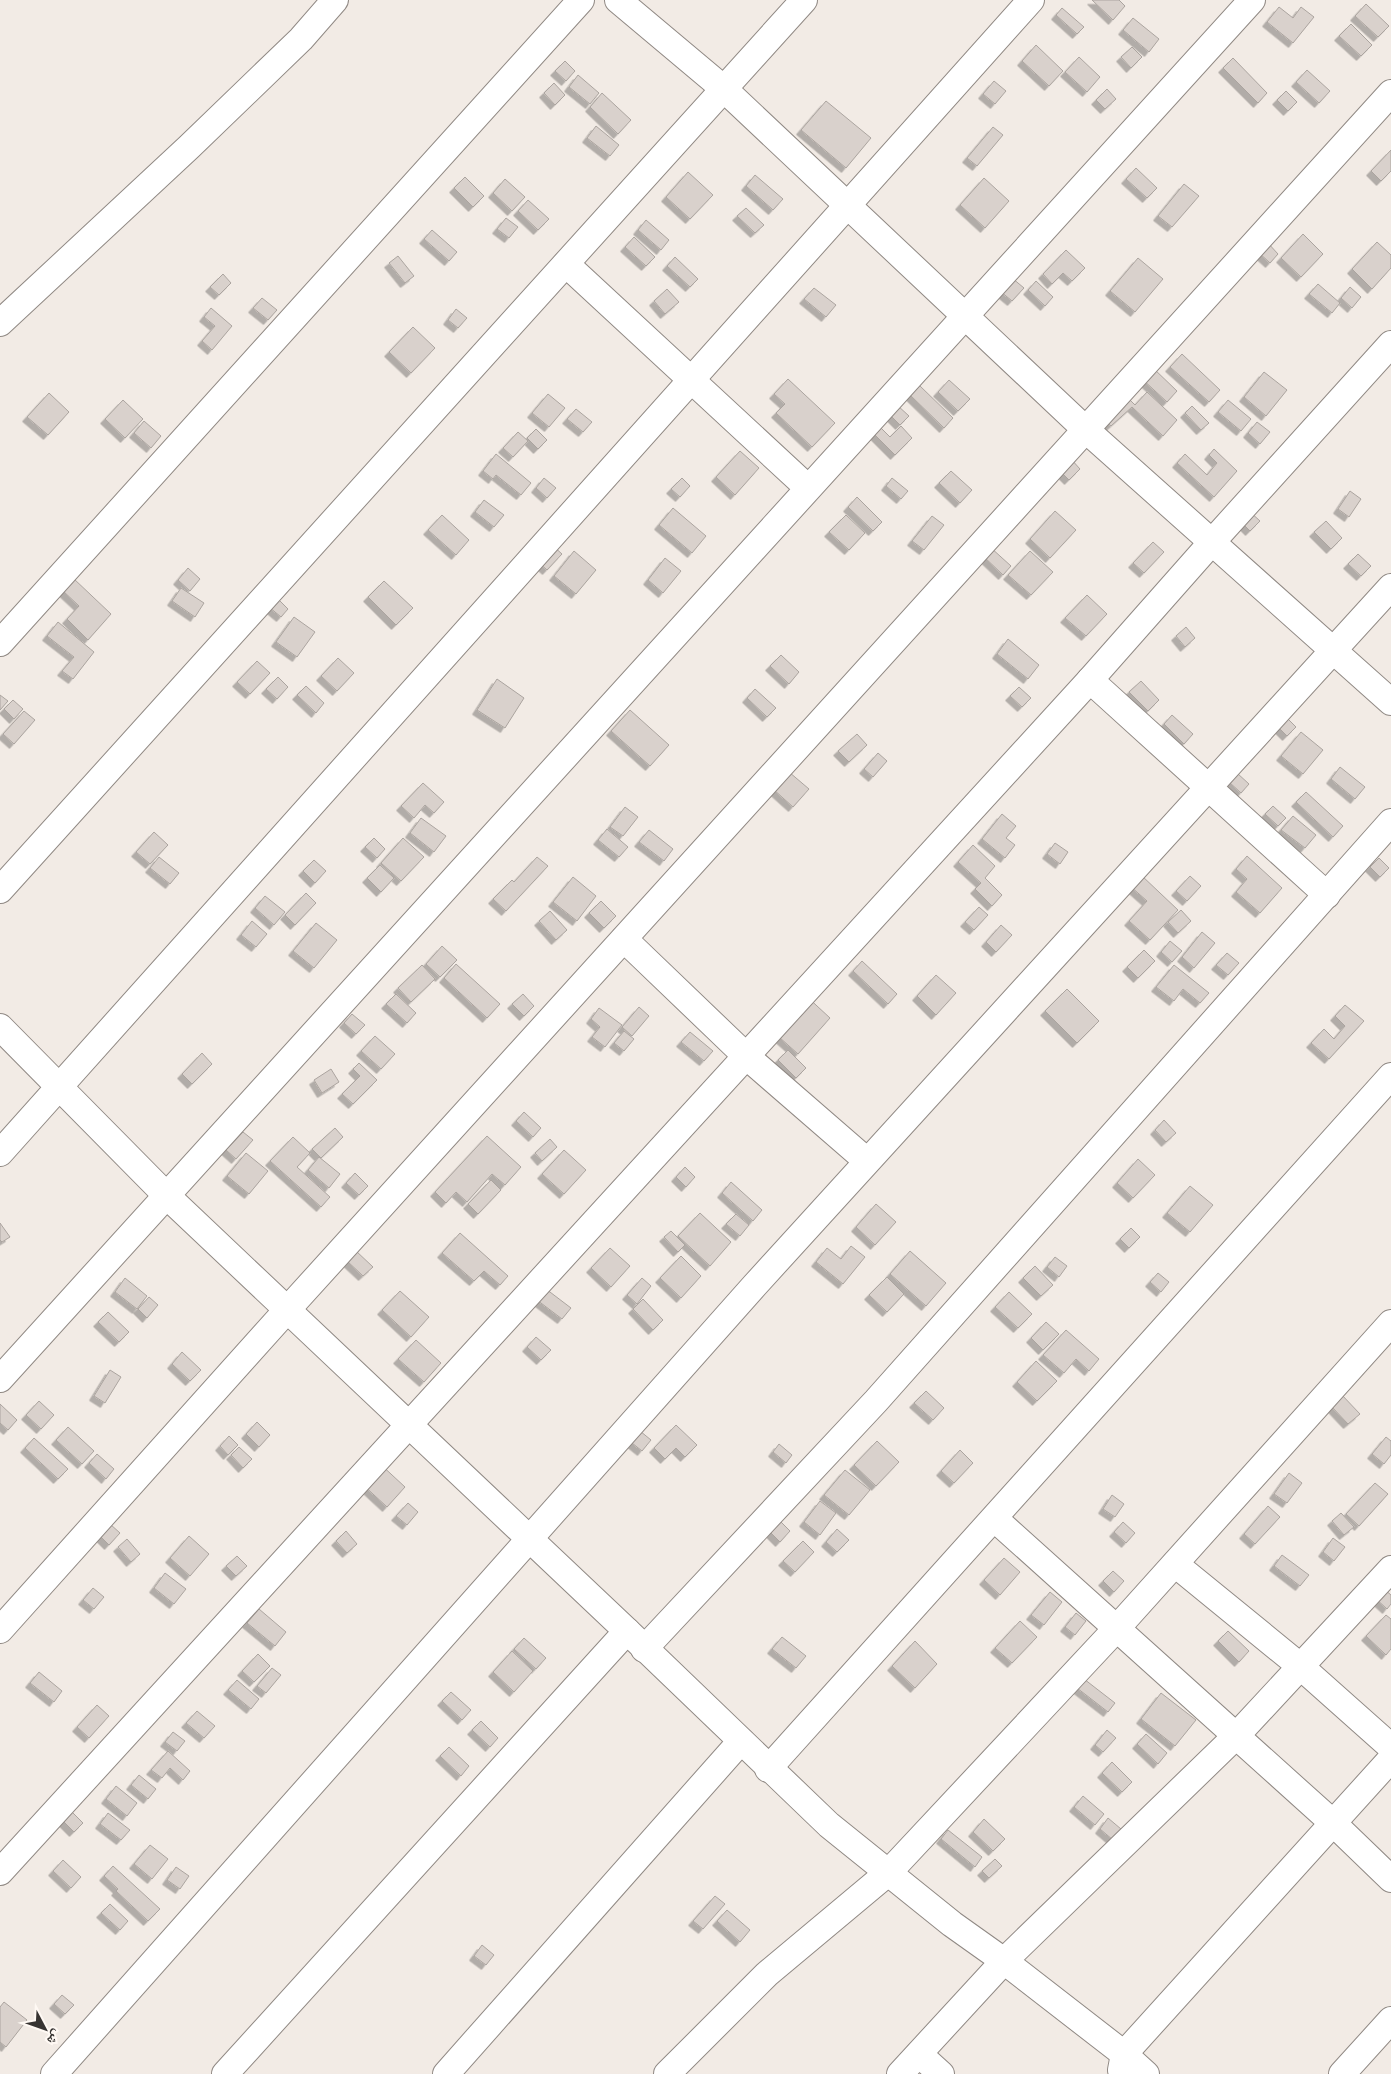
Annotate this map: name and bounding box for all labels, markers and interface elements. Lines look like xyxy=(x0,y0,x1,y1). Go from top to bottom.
north arrow xyxy=(20,2004,70,2054)
text: ش xyxy=(43,2026,66,2049)

